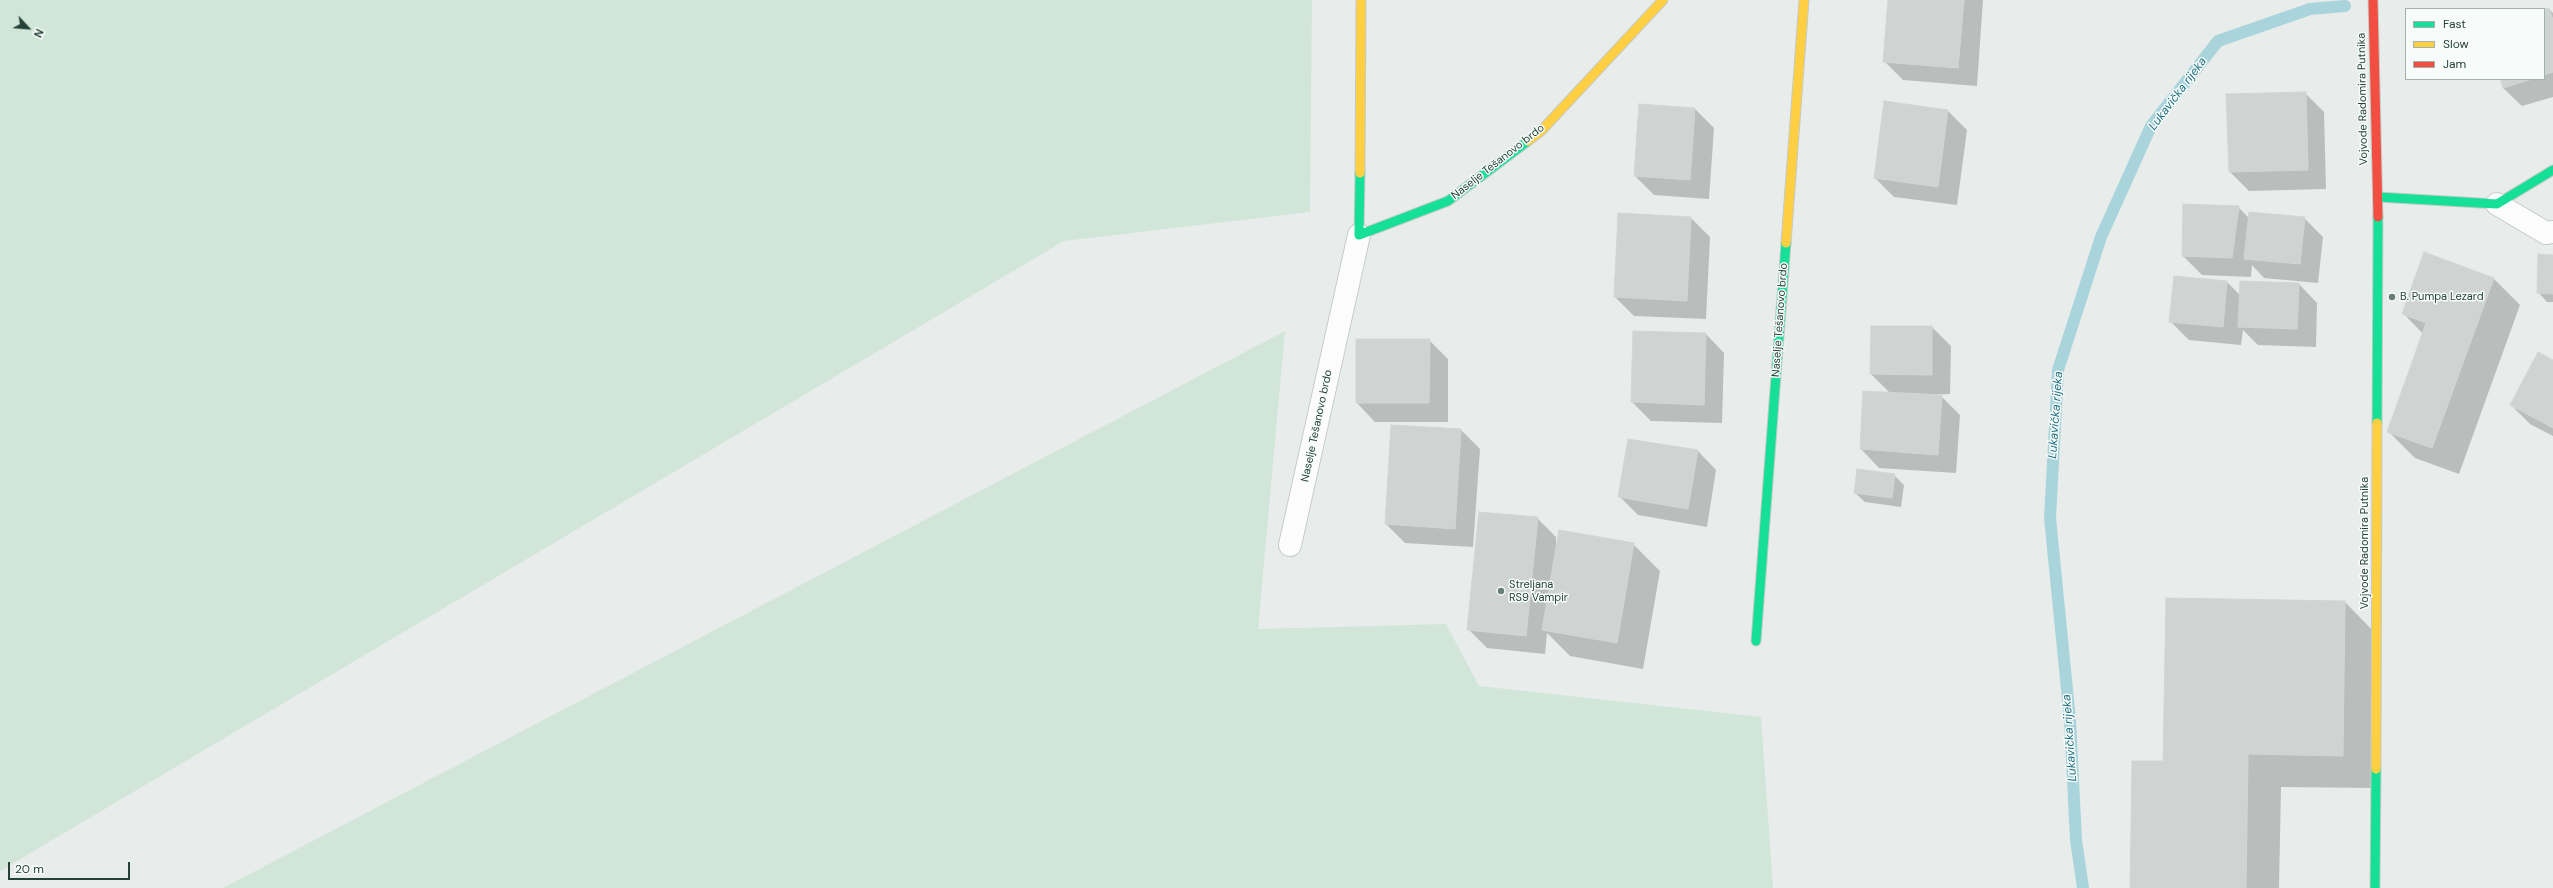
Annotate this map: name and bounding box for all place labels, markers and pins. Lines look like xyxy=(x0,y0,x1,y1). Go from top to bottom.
place label: B. Pumpa Lezard xyxy=(2400,290,2484,304)
marker: B. Pumpa Lezard xyxy=(2387,292,2397,302)
place label: Streljana RS9 Vampir xyxy=(1509,578,1568,604)
marker: Streljana RS9 Vampir xyxy=(1496,586,1506,596)

